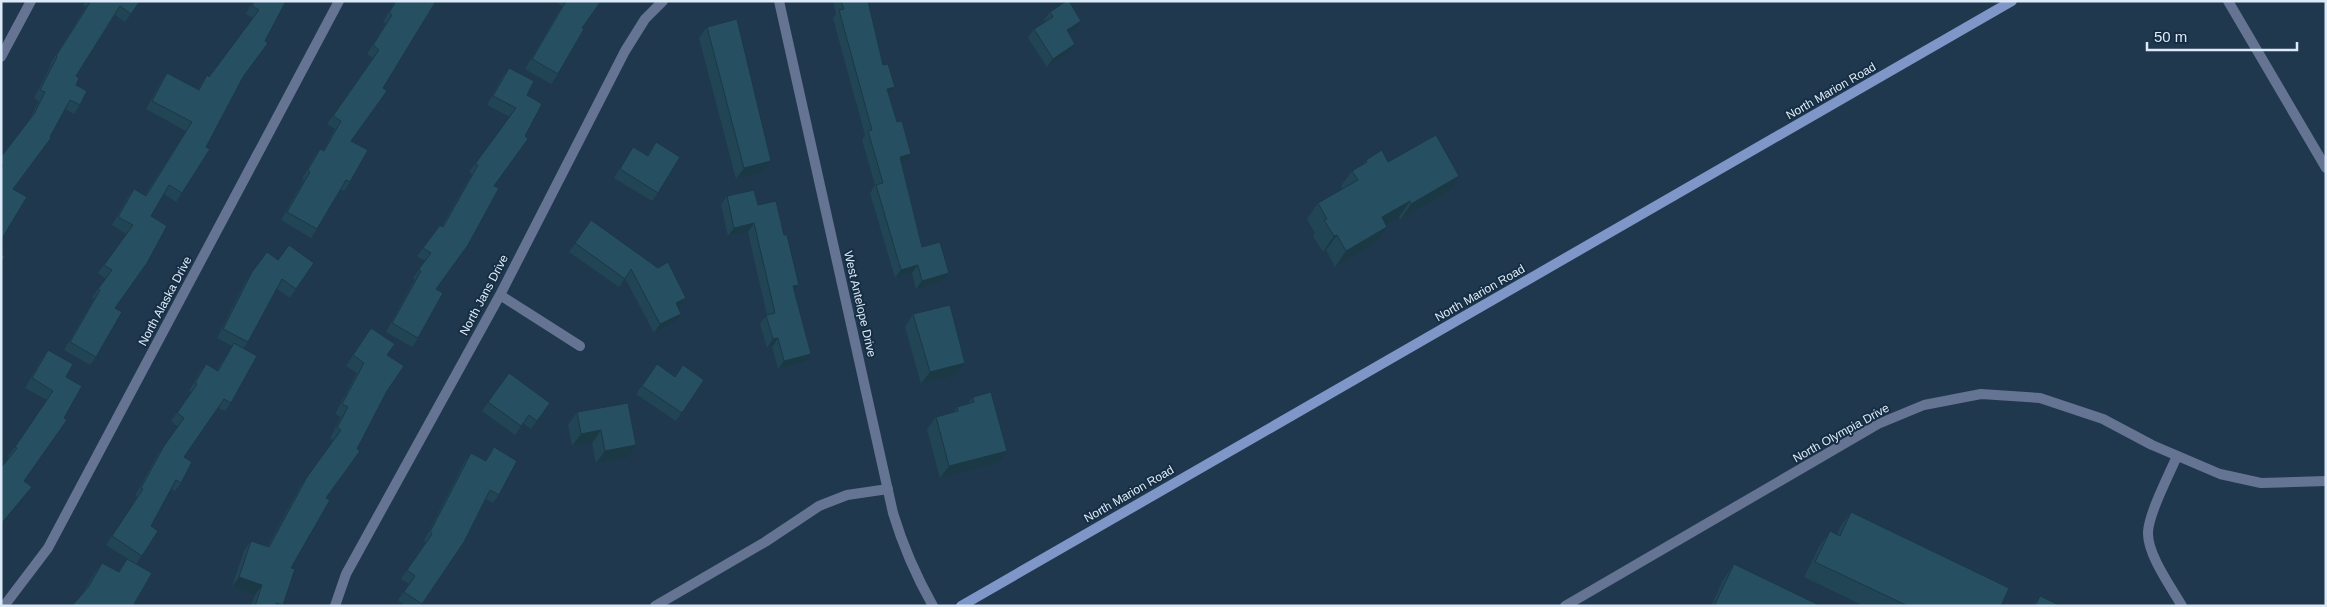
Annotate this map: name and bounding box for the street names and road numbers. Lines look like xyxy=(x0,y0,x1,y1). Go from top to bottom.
street label: North Marion Road xyxy=(1784,60,1878,122)
street label: West Antelope Drive xyxy=(841,250,879,359)
street label: North Jans Drive xyxy=(457,252,511,338)
street label: North Alaska Drive xyxy=(135,254,195,348)
street label: North Marion Road xyxy=(1433,262,1527,324)
street label: North Olympia Drive xyxy=(1790,401,1892,465)
street label: North Marion Road xyxy=(1082,463,1176,525)

